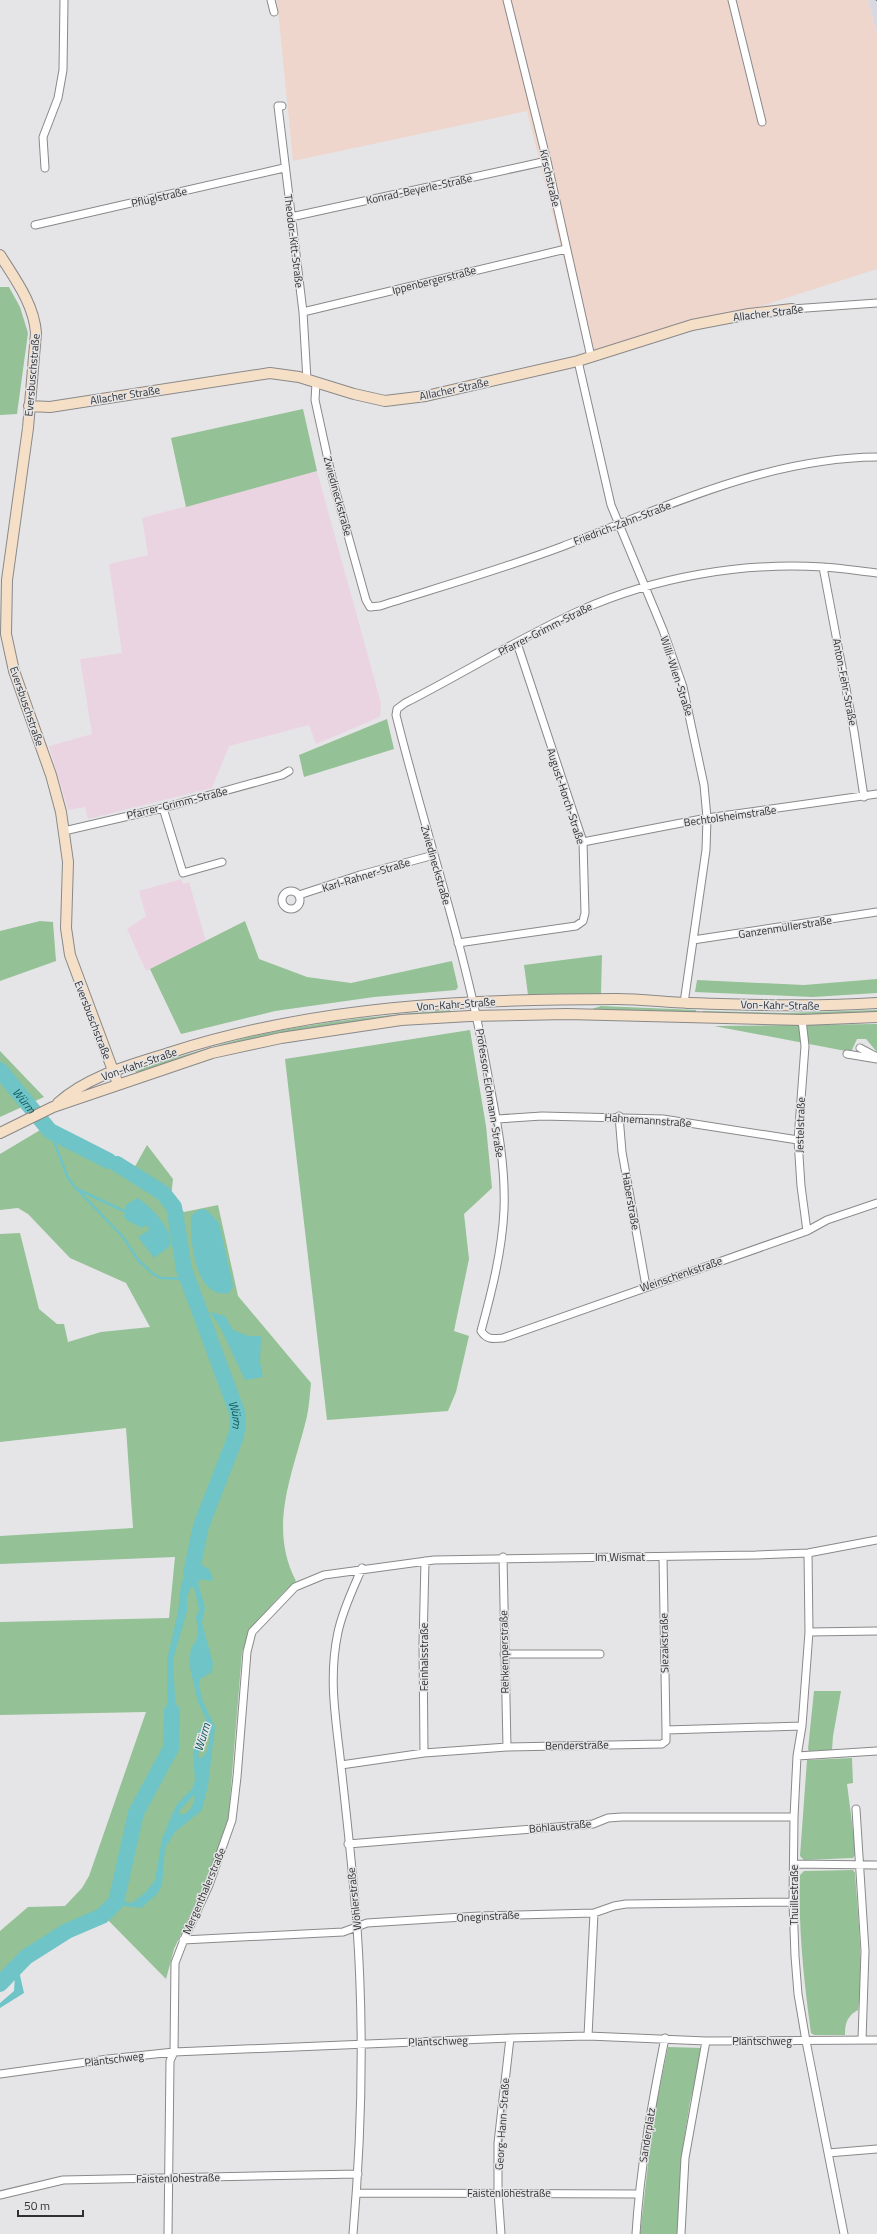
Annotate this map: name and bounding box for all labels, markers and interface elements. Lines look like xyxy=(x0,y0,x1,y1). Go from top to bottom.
street label: Kirschstraße xyxy=(536,148,564,209)
street label: Konrad-Beyerle-Straße xyxy=(364,170,474,208)
street label: Pflüglstraße xyxy=(129,183,189,211)
street label: Theodor-Kitt-Straße xyxy=(280,193,308,289)
street label: Ippenbergerstraße xyxy=(390,262,478,298)
street label: Allacher Straße xyxy=(732,301,804,325)
street label: Eversbuschstraße xyxy=(20,332,44,417)
street label: Allacher Straße xyxy=(418,374,491,404)
street label: Allacher Straße xyxy=(89,382,162,408)
street label: Zwiedineckstraße xyxy=(320,454,356,538)
street label: Friedrich-Zahn-Straße xyxy=(571,497,673,549)
street label: Pfarrer-Grimm-Straße xyxy=(495,598,595,660)
street label: Willi-Wien-Straße xyxy=(657,634,698,719)
street label: Anton-Fehr-Straße xyxy=(829,637,861,727)
street label: Eversbuschstraße xyxy=(6,664,48,748)
street label: August-Horch-Straße xyxy=(543,746,589,847)
street label: Pfarrer-Grimm-Straße xyxy=(125,783,230,823)
street label: Bechtolsheimstraße xyxy=(683,802,778,830)
street label: Zwiedineckstraße xyxy=(417,823,455,907)
street label: Karl-Rahner-Straße xyxy=(320,854,412,896)
street label: Ganzenmüllerstraße xyxy=(737,912,833,942)
street label: Eversbuschstraße xyxy=(71,978,116,1062)
street label: Von-Kahr-Straße xyxy=(416,993,496,1015)
street label: Von-Kahr-Straße xyxy=(740,996,820,1014)
street label: Professor-Eichmann-Straße xyxy=(472,1027,508,1159)
street label: Von-Kahr-Straße xyxy=(99,1043,179,1084)
water label: Würm xyxy=(8,1083,42,1118)
street label: Jestelstraße xyxy=(791,1096,809,1153)
street label: Hahnemannstraße xyxy=(604,1109,692,1131)
street label: Haberstraße xyxy=(618,1171,644,1232)
street label: Weinschenkstraße xyxy=(638,1252,725,1296)
water label: Würm xyxy=(224,1397,248,1431)
street label: Im Wismat xyxy=(595,1549,645,1565)
street label: Rehkemperstraße xyxy=(495,1610,513,1694)
street label: Slezakstraße xyxy=(655,1612,673,1673)
street label: Feinhalsstraße xyxy=(416,1622,432,1691)
water label: Würm xyxy=(189,1720,216,1754)
street label: Benderstraße xyxy=(545,1736,609,1754)
street label: Böhlaustraße xyxy=(528,1815,592,1837)
street label: Mergenthalerstraße xyxy=(178,1845,230,1937)
street label: Thuillestraße xyxy=(786,1864,802,1925)
street label: Wöhlerstraße xyxy=(343,1866,365,1931)
street label: Oneginstraße xyxy=(456,1906,520,1926)
street label: Pläntschweg xyxy=(408,2032,468,2050)
street label: Pläntschweg xyxy=(732,2033,792,2049)
street label: Pläntschweg xyxy=(83,2047,145,2071)
street label: Georg-Hann-Straße xyxy=(491,2077,513,2171)
street label: Sanderplatz xyxy=(635,2106,659,2164)
street label: Faistenlohestraße xyxy=(136,2169,220,2187)
street label: Faistenlohestraße xyxy=(467,2185,551,2201)
scale bar xyxy=(18,2192,83,2218)
text: 50 m xyxy=(24,2196,50,2215)

